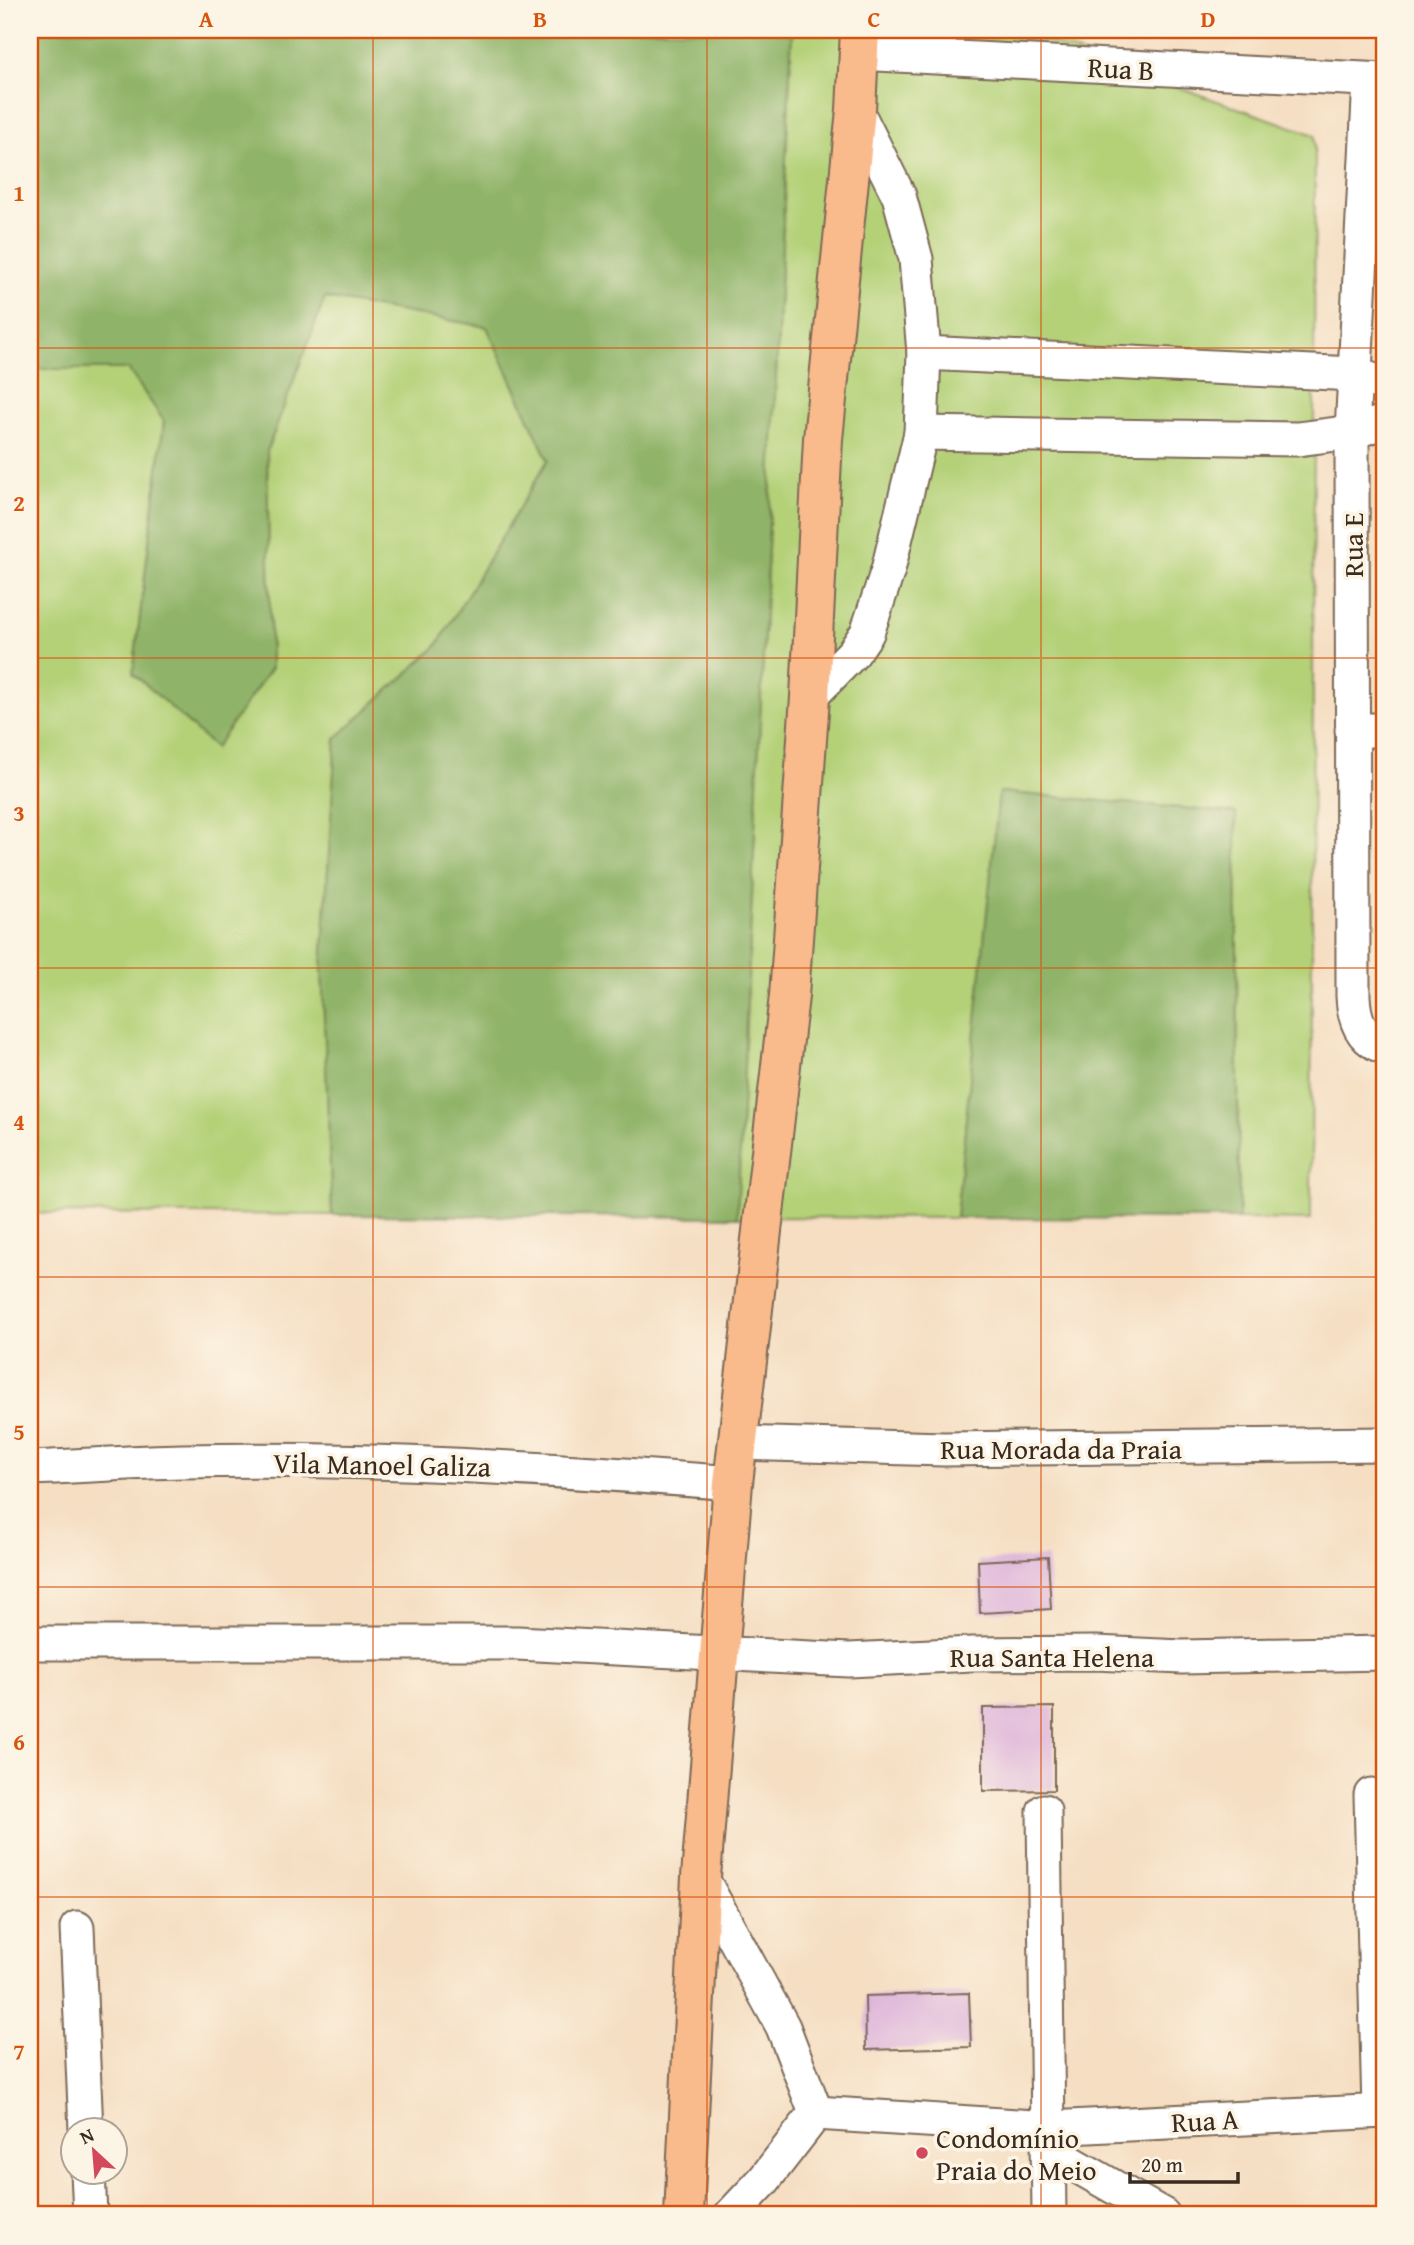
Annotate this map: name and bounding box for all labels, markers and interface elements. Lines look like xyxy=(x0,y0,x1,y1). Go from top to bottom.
text: A xyxy=(199,2,214,35)
text: B xyxy=(533,2,547,35)
text: C xyxy=(867,2,881,35)
text: D xyxy=(1201,2,1216,35)
street label: Rua B xyxy=(1087,46,1155,90)
text: 1 xyxy=(13,176,25,209)
text: 2 xyxy=(13,486,25,519)
street label: Rua E xyxy=(1332,513,1373,577)
text: 3 xyxy=(13,796,25,829)
text: 4 xyxy=(13,1105,25,1138)
text: 5 xyxy=(13,1415,25,1448)
street label: Rua Morada da Praia xyxy=(940,1428,1183,1469)
street label: Vila Manoel Galiza xyxy=(273,1442,492,1486)
street label: Rua Santa Helena xyxy=(950,1636,1155,1677)
text: 6 xyxy=(13,1725,25,1758)
text: 7 xyxy=(13,2035,25,2068)
street label: Rua A xyxy=(1170,2098,1240,2142)
north arrow xyxy=(60,2116,130,2186)
place label: Condomínio Praia do Meio xyxy=(936,2117,1096,2190)
text: N xyxy=(75,2120,99,2151)
scale bar xyxy=(1130,2140,1239,2184)
marker: Condomínio Praia do Meio xyxy=(914,2145,930,2161)
text: 20 m xyxy=(1141,2149,1183,2180)

